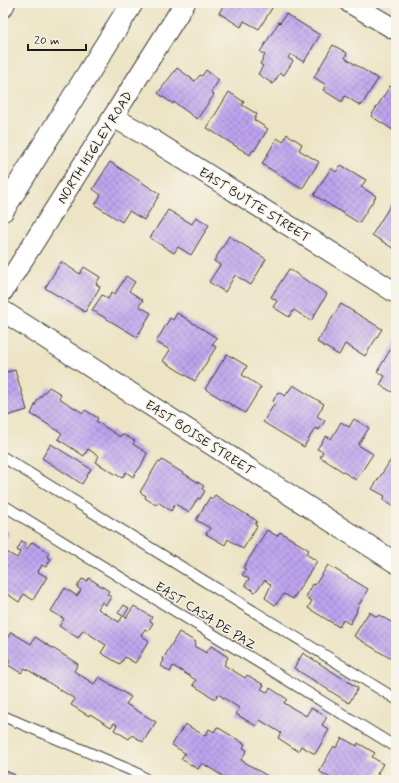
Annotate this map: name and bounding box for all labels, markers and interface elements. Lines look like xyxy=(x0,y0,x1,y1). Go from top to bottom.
scale bar xyxy=(28,26,86,52)
text: 20 m xyxy=(34,33,60,49)
street label: NORTH HIGLEY ROAD xyxy=(54,88,137,207)
street label: EAST BUTTE STREET xyxy=(195,164,313,246)
street label: EAST BOISE STREET xyxy=(141,397,258,480)
street label: EAST CASA DE PAZ xyxy=(152,578,259,654)

